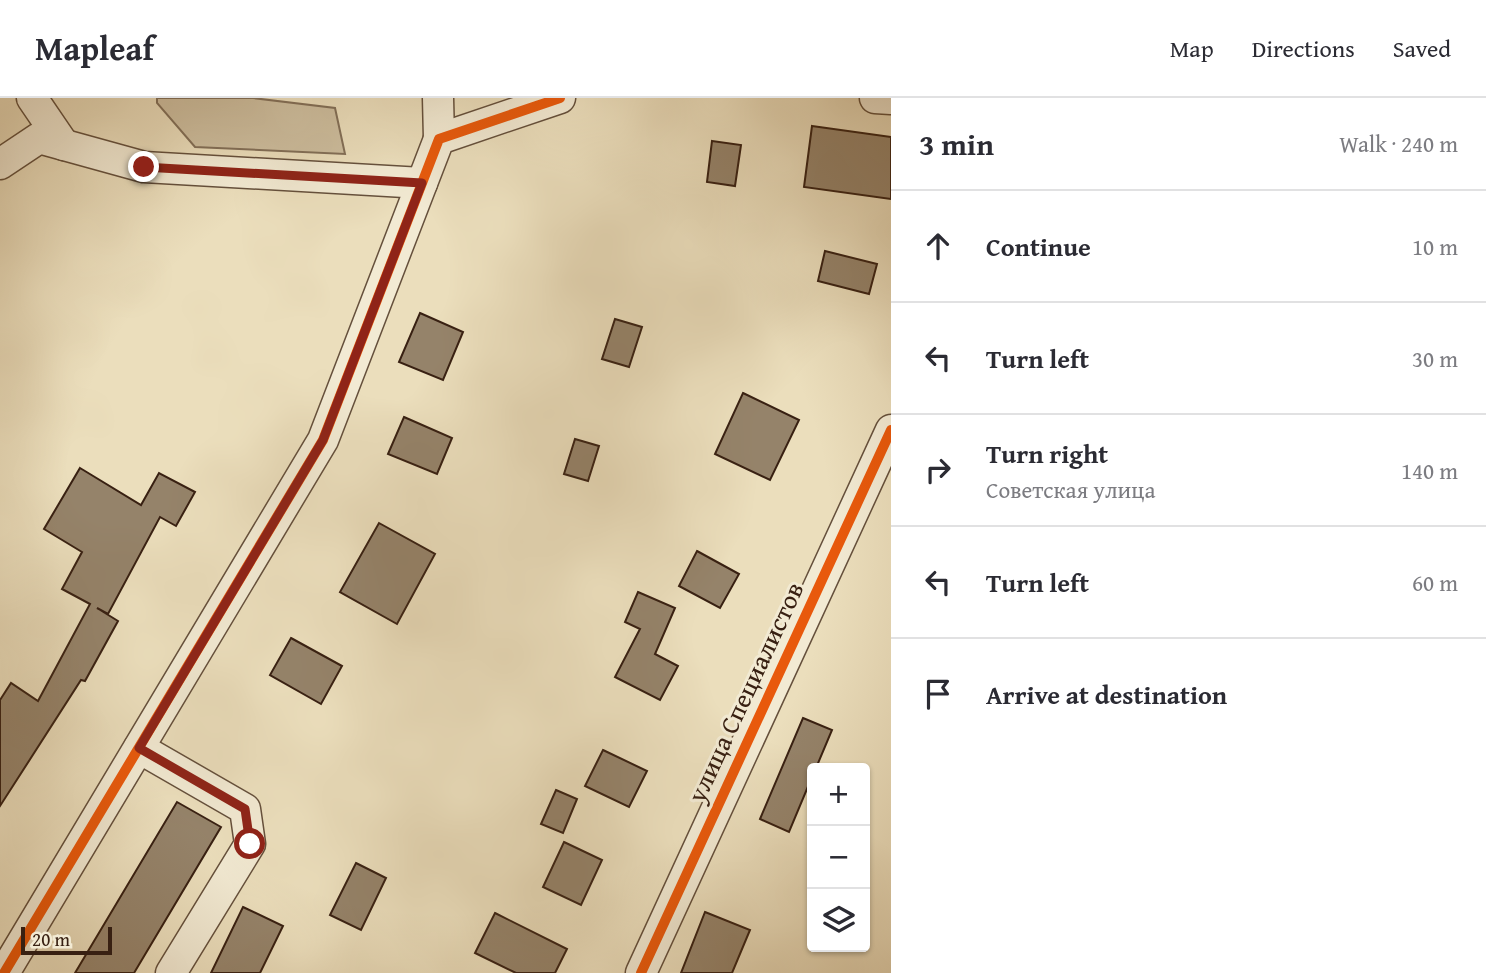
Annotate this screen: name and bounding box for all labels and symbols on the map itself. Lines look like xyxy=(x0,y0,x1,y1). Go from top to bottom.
route end xyxy=(128,151,159,182)
street label: улица Специалистов xyxy=(676,575,813,810)
route start xyxy=(234,828,265,859)
scale bar xyxy=(21,924,112,956)

